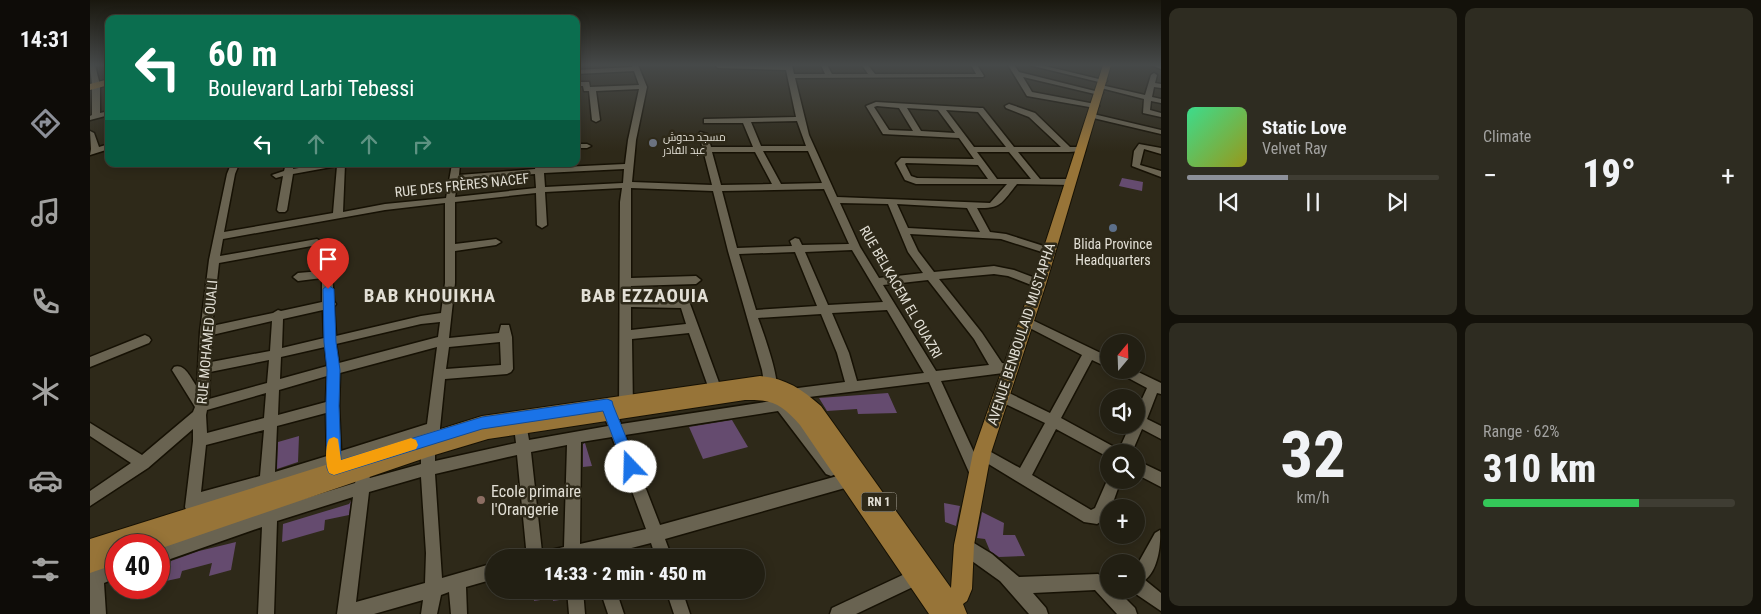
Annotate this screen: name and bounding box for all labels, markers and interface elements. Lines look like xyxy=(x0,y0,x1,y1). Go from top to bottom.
text: 14:31 xyxy=(20,27,70,52)
text: 60 m xyxy=(208,34,277,75)
icon: left xyxy=(125,35,190,100)
text: Boulevard Larbi Tebessi xyxy=(208,76,414,101)
icon: directions xyxy=(28,106,63,141)
text: Static Love xyxy=(1262,116,1347,139)
text: Climate xyxy=(1483,127,1531,146)
icon: left xyxy=(249,130,277,158)
icon: ahead xyxy=(302,130,330,158)
icon: ahead xyxy=(355,130,383,158)
icon: right xyxy=(408,130,436,158)
place label: مسجد حدوش عبد القادر xyxy=(662,131,726,157)
marker: مسجد حدوش عبد القادر xyxy=(647,137,659,149)
text: Velvet Ray xyxy=(1262,139,1327,158)
text: 19° xyxy=(1582,152,1636,196)
text: − xyxy=(1483,159,1497,192)
text: + xyxy=(1721,159,1735,192)
street label: RUE DES FRÈRES NACEF xyxy=(394,169,530,200)
icon: previous xyxy=(1215,188,1243,216)
icon: pause xyxy=(1299,188,1327,216)
icon: next xyxy=(1383,188,1411,216)
icon: music xyxy=(28,195,63,230)
marker: Blida Province Headquarters xyxy=(1107,222,1119,234)
street label: RUE BELKACEM EL OUAZRI xyxy=(856,223,946,361)
place label: Blida Province Headquarters xyxy=(1074,236,1153,268)
pin xyxy=(307,238,349,289)
street label: AVENUE BENBOULAID MUSTAPHA xyxy=(984,241,1058,427)
icon: arrive xyxy=(314,245,342,273)
street label: RUE MOHAMED OUALI xyxy=(194,279,220,405)
icon: phone xyxy=(28,284,63,319)
district label: BAB KHOUIKHA xyxy=(364,284,496,307)
district label: BAB EZZAOUIA xyxy=(581,284,709,307)
north arrow xyxy=(1100,334,1145,379)
map controls xyxy=(1100,334,1145,599)
icon: climate xyxy=(28,374,63,409)
button: sound xyxy=(1100,389,1145,434)
text: 32 xyxy=(1280,417,1346,493)
text: Range · 62% xyxy=(1483,422,1559,441)
position arrow xyxy=(604,440,656,492)
button: search xyxy=(1100,444,1145,489)
text: 310 km xyxy=(1483,447,1596,491)
icon: car xyxy=(28,463,63,498)
place label: Ecole primaire l'Orangerie xyxy=(491,482,581,519)
text: km/h xyxy=(1297,488,1329,507)
road number: RN 1 xyxy=(862,492,896,512)
marker: Ecole primaire l'Orangerie xyxy=(475,494,487,506)
button: + xyxy=(1100,499,1145,544)
speed limit sign: 40 xyxy=(105,534,170,599)
icon: filters xyxy=(28,552,63,587)
button: − xyxy=(1100,554,1145,599)
text: 14:33 · 2 min · 450 m xyxy=(544,562,706,585)

